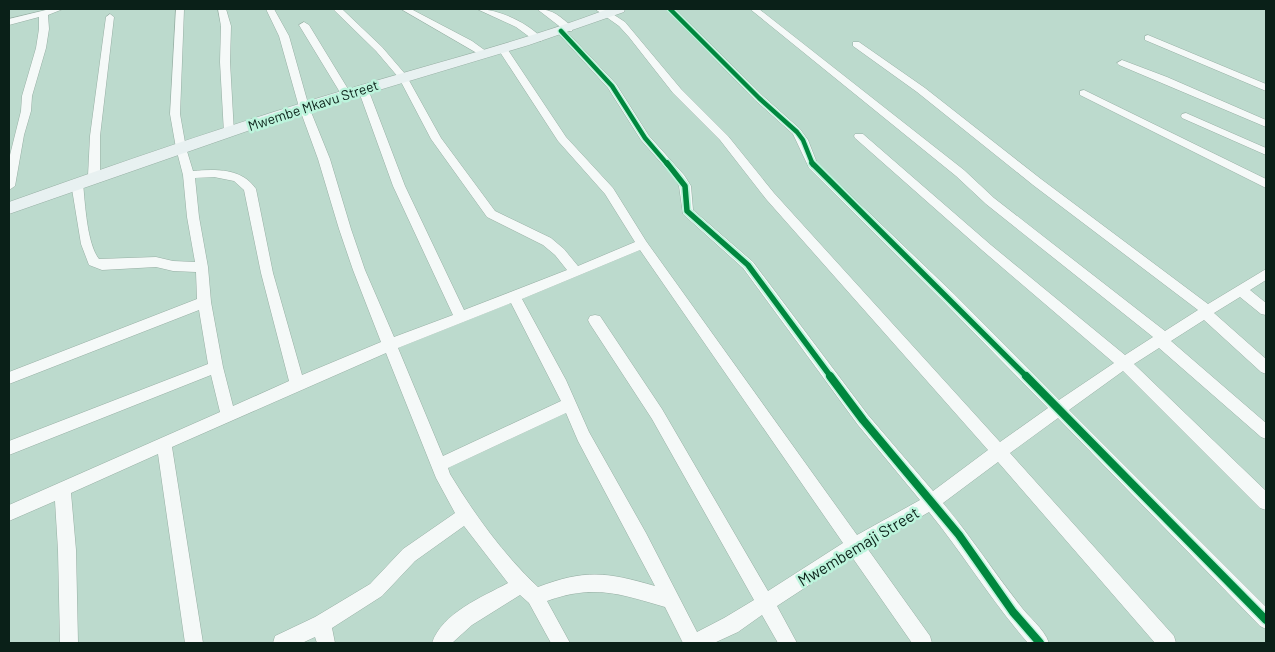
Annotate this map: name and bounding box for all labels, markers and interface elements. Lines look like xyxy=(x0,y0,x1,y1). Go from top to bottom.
street label: Mwembe Mkavu Street xyxy=(246,76,380,134)
street label: Mwembemaji Street xyxy=(794,502,922,590)

